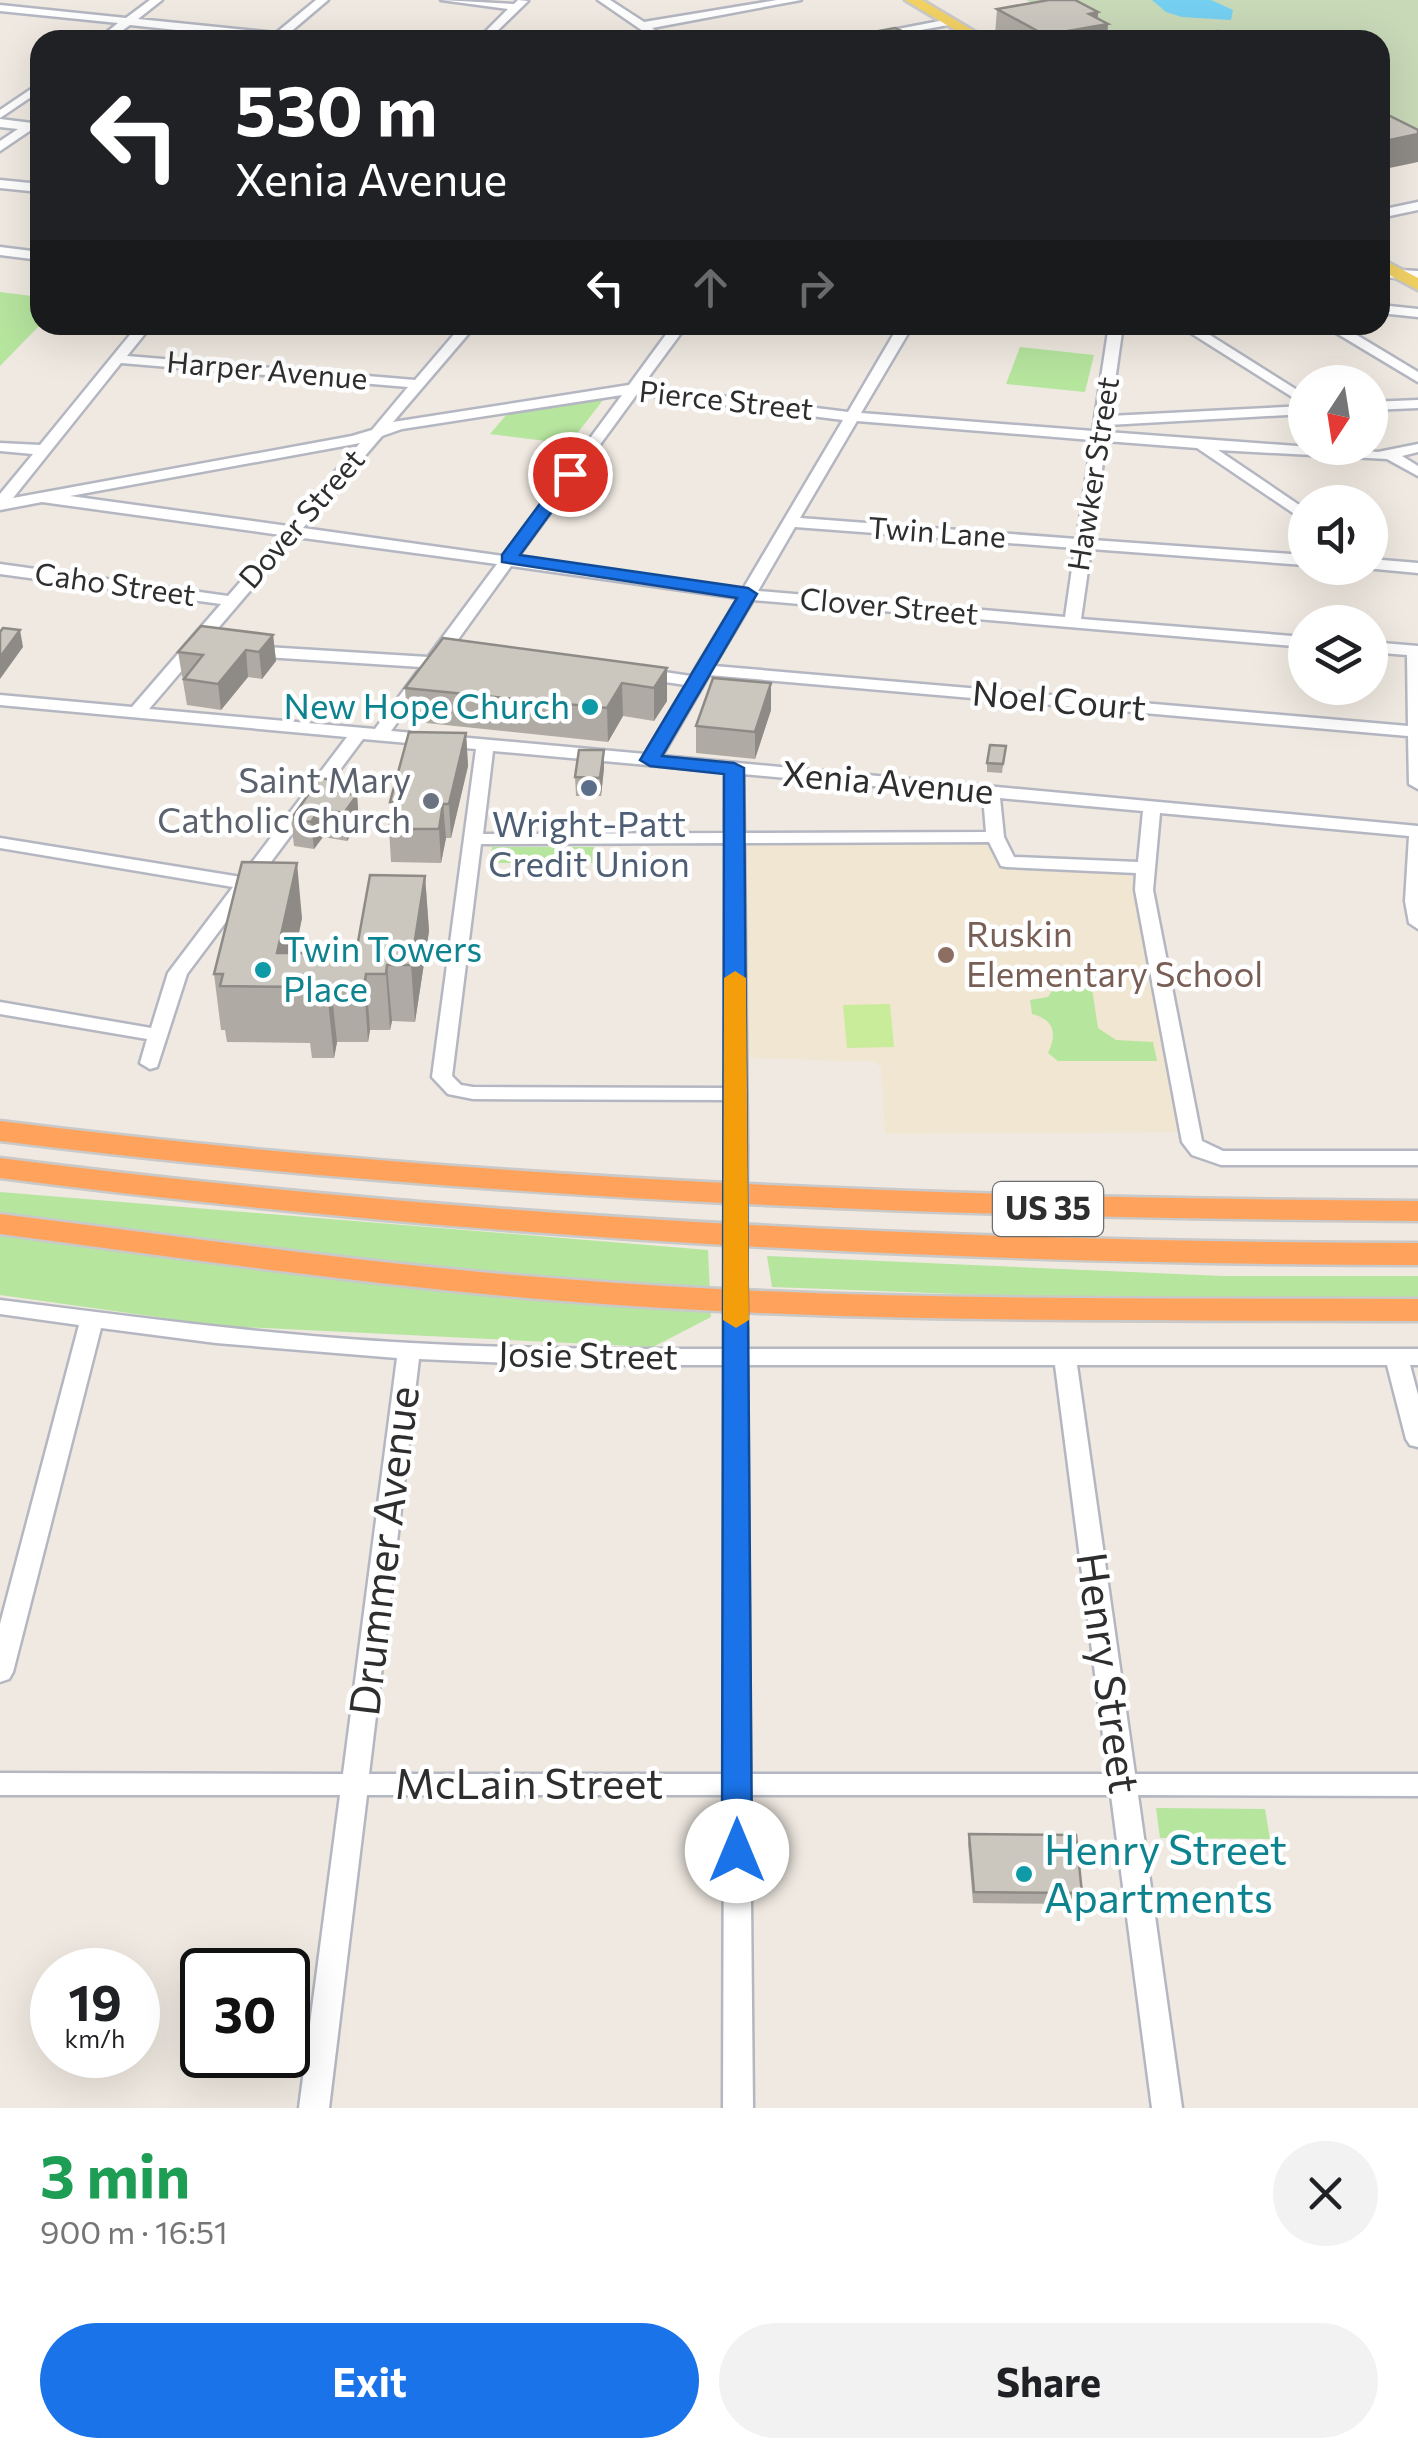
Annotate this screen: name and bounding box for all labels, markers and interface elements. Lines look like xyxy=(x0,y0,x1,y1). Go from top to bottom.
text: 530 m xyxy=(235,65,438,150)
icon: left xyxy=(70,70,200,200)
text: Xenia Avenue xyxy=(235,150,507,205)
icon: left xyxy=(578,260,633,315)
icon: ahead xyxy=(683,260,738,315)
icon: right xyxy=(788,260,843,315)
street label: Harper Avenue xyxy=(165,341,369,396)
north arrow xyxy=(1288,365,1388,465)
map controls xyxy=(1288,365,1388,705)
street label: Pierce Street xyxy=(637,371,815,426)
street label: Hawker Street xyxy=(1058,374,1125,573)
pin xyxy=(528,432,613,517)
street label: Dover Street xyxy=(229,440,371,595)
icon: arrive xyxy=(543,447,598,502)
button: sound xyxy=(1288,485,1388,585)
street label: Twin Lane xyxy=(867,507,1007,554)
street label: Caho Street xyxy=(33,553,198,612)
street label: Clover Street xyxy=(799,578,980,631)
button: layers xyxy=(1288,605,1388,705)
street label: Noel Court xyxy=(971,670,1148,728)
place label: New Hope Church xyxy=(284,683,570,726)
marker: New Hope Church xyxy=(579,696,601,718)
street label: Xenia Avenue xyxy=(781,750,996,811)
place label: Saint Mary Catholic Church xyxy=(157,757,411,840)
marker: Wright-Patt Credit Union xyxy=(578,777,600,799)
marker: Saint Mary Catholic Church xyxy=(420,790,442,812)
place label: Wright-Patt Credit Union xyxy=(488,801,690,884)
place label: Ruskin Elementary School xyxy=(966,911,1263,994)
place label: Twin Towers Place xyxy=(283,926,482,1009)
marker: Ruskin Elementary School xyxy=(935,944,957,966)
marker: Twin Towers Place xyxy=(252,959,274,981)
road number: US 35 xyxy=(993,1182,1103,1236)
street label: Josie Street xyxy=(498,1330,678,1377)
street label: Drummer Avenue xyxy=(336,1383,428,1718)
street label: Henry Street xyxy=(1067,1549,1153,1797)
street label: McLain Street xyxy=(395,1756,663,1808)
position arrow xyxy=(685,1799,789,1903)
place label: Henry Street Apartments xyxy=(1044,1822,1287,1922)
marker: Henry Street Apartments xyxy=(1013,1863,1035,1885)
speed limit sign: 30 xyxy=(180,1948,310,2078)
text: 19 xyxy=(68,1970,122,2031)
text: km/h xyxy=(65,2023,125,2053)
text: 3 min xyxy=(40,2137,190,2210)
button: close xyxy=(1273,2141,1378,2246)
text: 900 m · 16:51 xyxy=(40,2211,228,2251)
button: Exit xyxy=(40,2323,699,2438)
button: Share xyxy=(719,2323,1378,2438)

